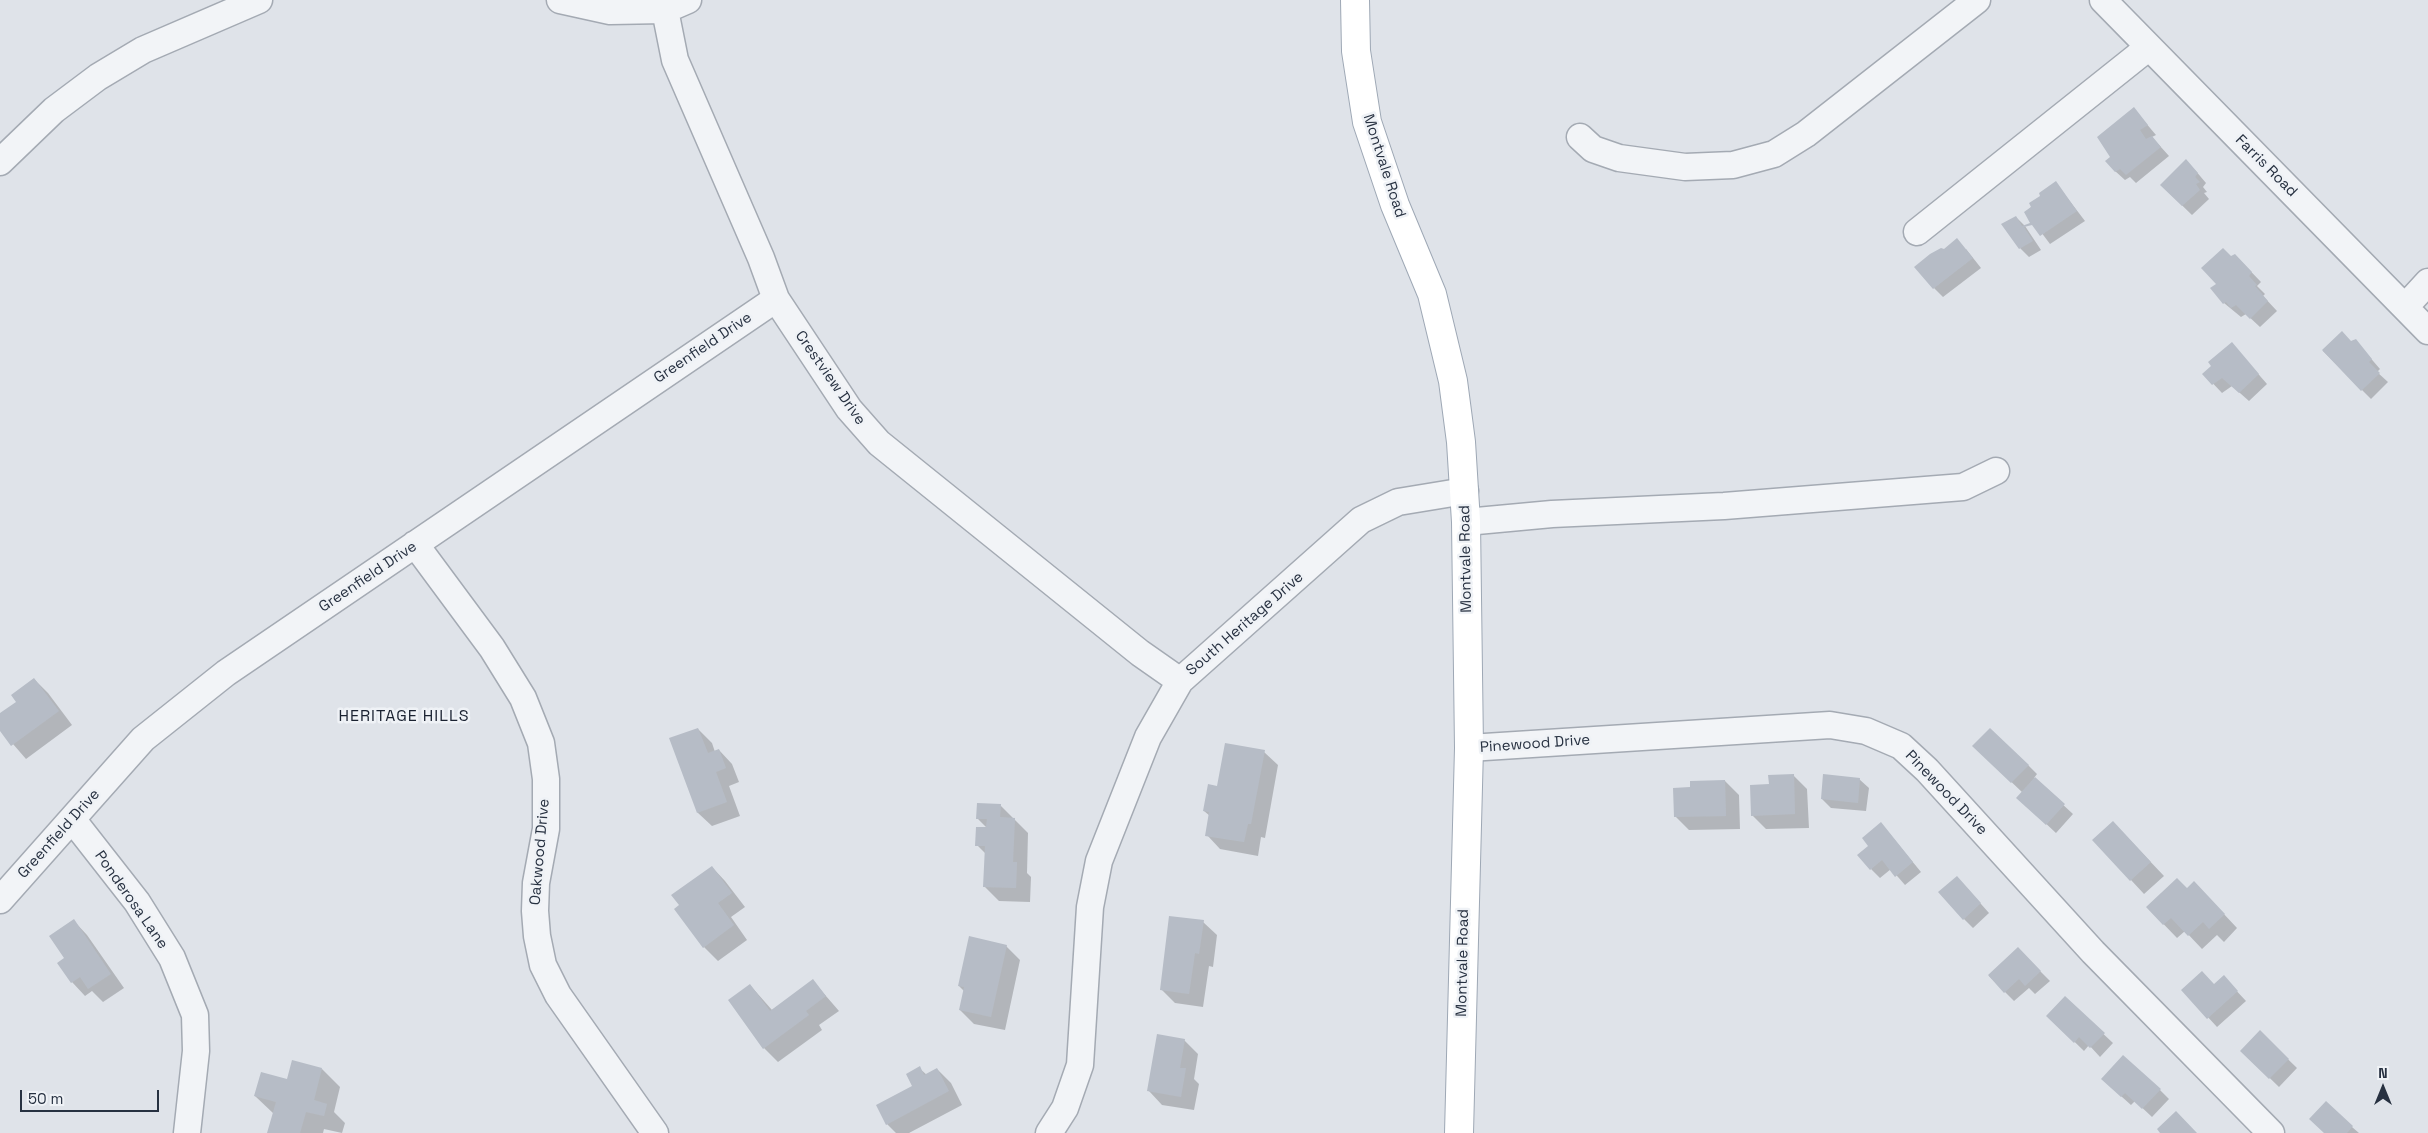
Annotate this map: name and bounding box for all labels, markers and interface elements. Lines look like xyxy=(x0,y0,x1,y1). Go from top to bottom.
street label: Montvale Road xyxy=(1359,112,1409,220)
street label: Farris Road xyxy=(2231,131,2301,201)
street label: Greenfield Drive xyxy=(651,309,755,387)
street label: Crestview Drive xyxy=(791,327,869,429)
street label: Montvale Road xyxy=(1456,505,1476,613)
street label: Greenfield Drive xyxy=(316,538,420,616)
street label: South Heritage Drive xyxy=(1183,568,1307,680)
district label: HERITAGE HILLS xyxy=(337,707,471,727)
street label: Pinewood Drive xyxy=(1479,731,1591,757)
street label: Pinewood Drive xyxy=(1901,747,1991,839)
street label: Greenfield Drive xyxy=(14,786,104,882)
street label: Oakwood Drive xyxy=(526,798,554,906)
street label: Ponderosa Lane xyxy=(90,847,172,953)
street label: Montvale Road xyxy=(1453,909,1473,1017)
north arrow xyxy=(2358,1063,2408,1113)
text: N xyxy=(2378,1064,2388,1082)
scale bar xyxy=(22,1080,161,1112)
text: 50 m xyxy=(28,1089,63,1108)

